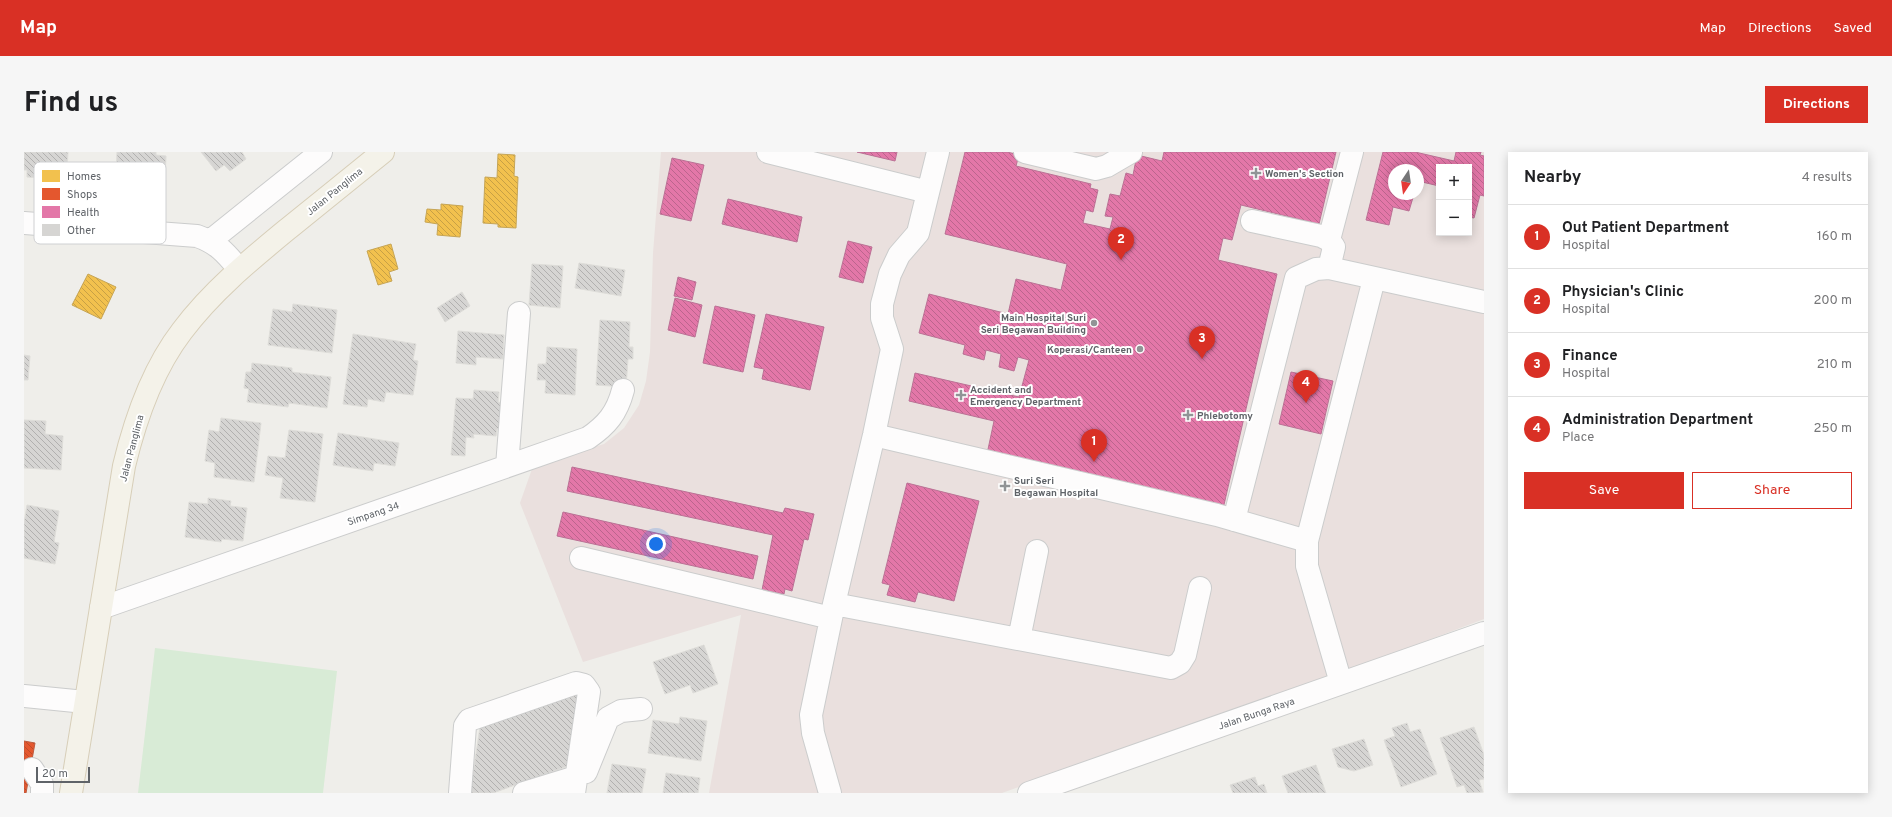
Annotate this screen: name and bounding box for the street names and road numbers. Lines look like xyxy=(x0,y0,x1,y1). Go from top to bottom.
street label: Jalan Panglima xyxy=(304,166,366,219)
street label: Jalan Panglima xyxy=(117,414,148,483)
street label: Simpang 34 xyxy=(346,499,401,529)
street label: Jalan Bunga Raya xyxy=(1216,695,1297,734)

